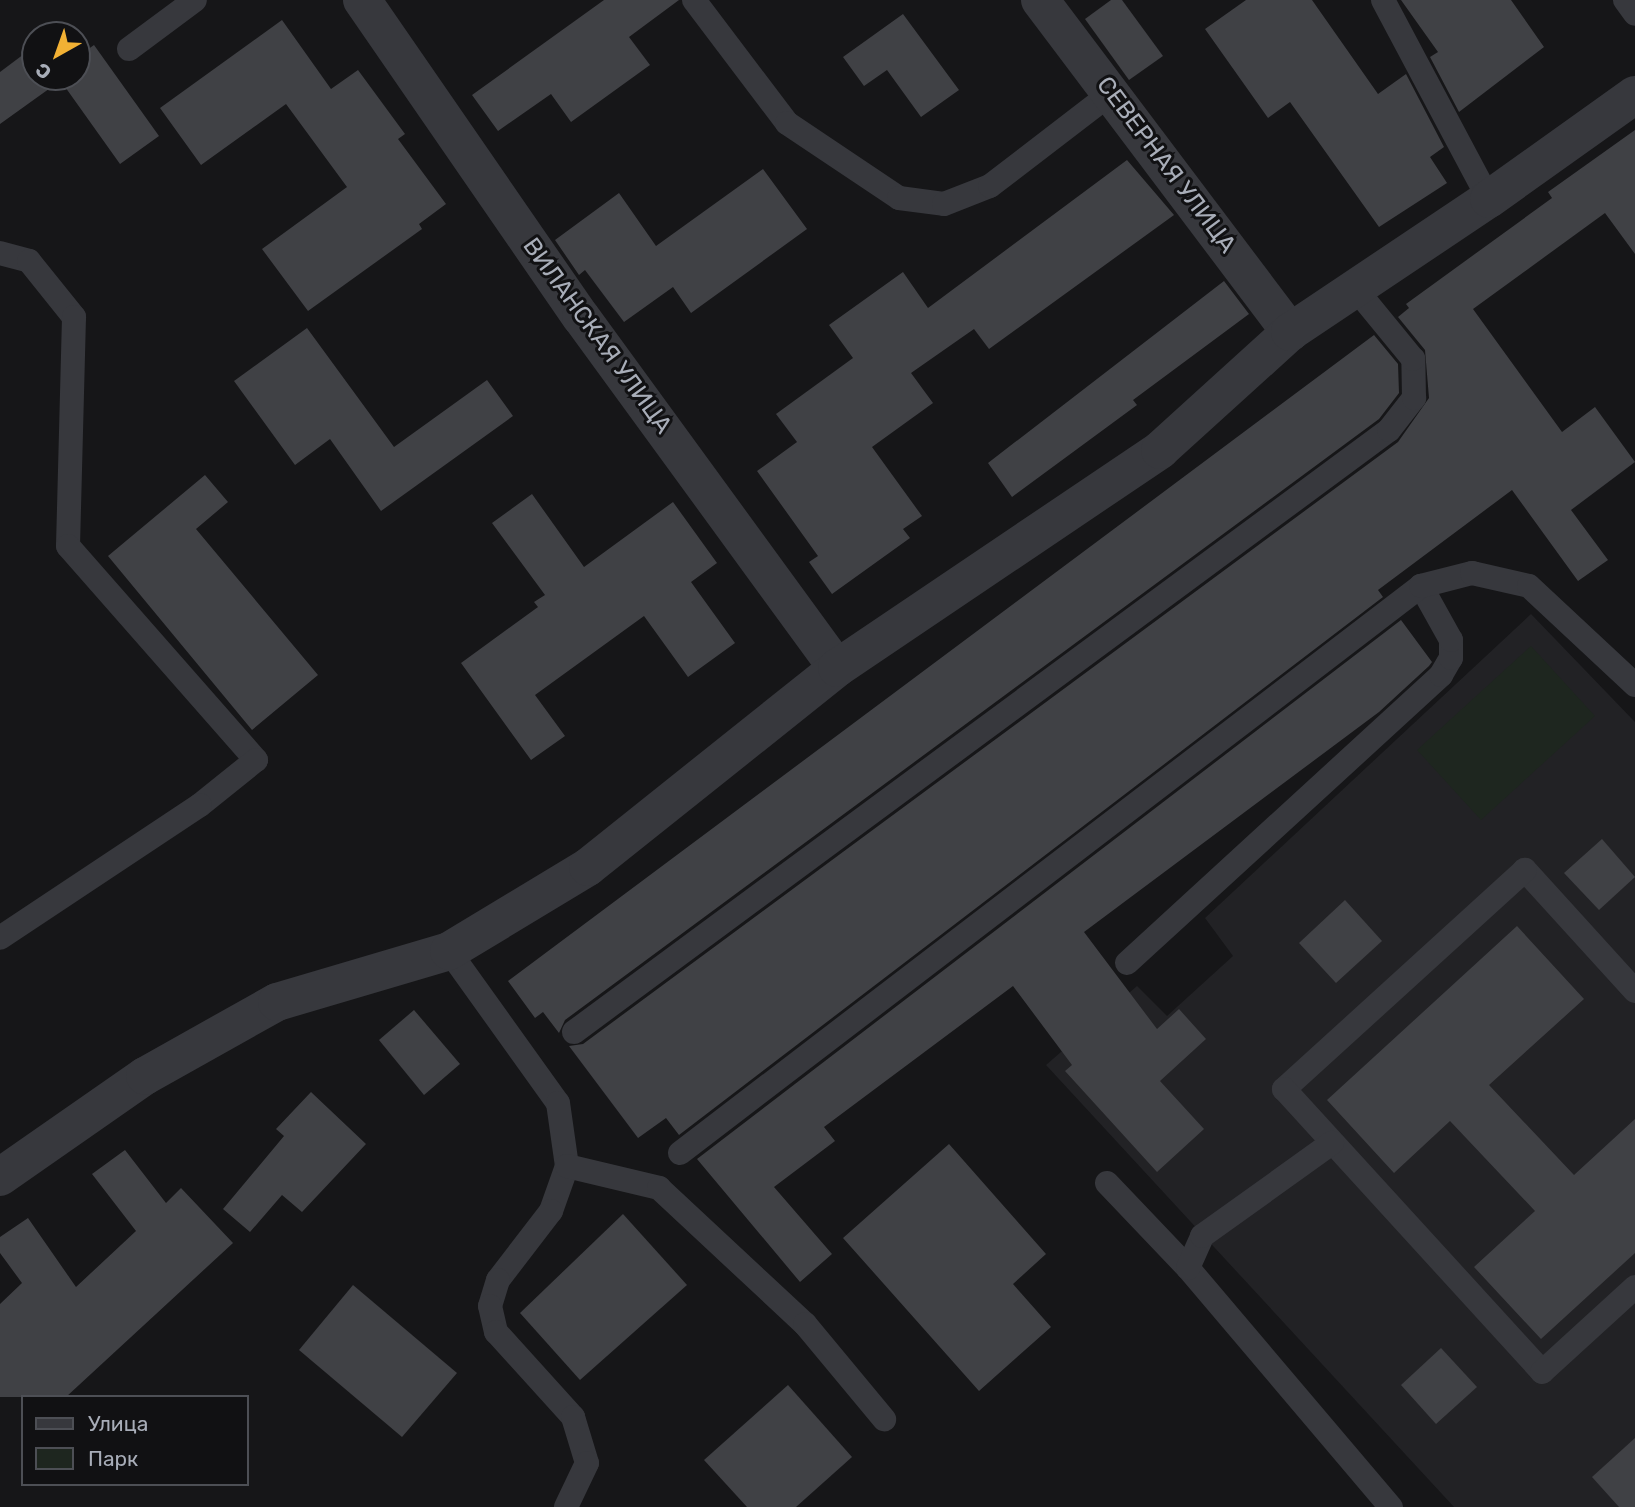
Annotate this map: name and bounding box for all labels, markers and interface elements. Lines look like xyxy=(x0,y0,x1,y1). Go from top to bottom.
north arrow xyxy=(21,21,91,91)
text: С xyxy=(31,58,56,84)
street label: СЕВЕРНАЯ УЛИЦА xyxy=(1090,71,1242,259)
street label: ВИЛАНСКАЯ УЛИЦА xyxy=(516,233,678,439)
legend xyxy=(21,1395,248,1486)
text: Улица xyxy=(88,1411,148,1436)
text: Парк xyxy=(88,1446,138,1471)

